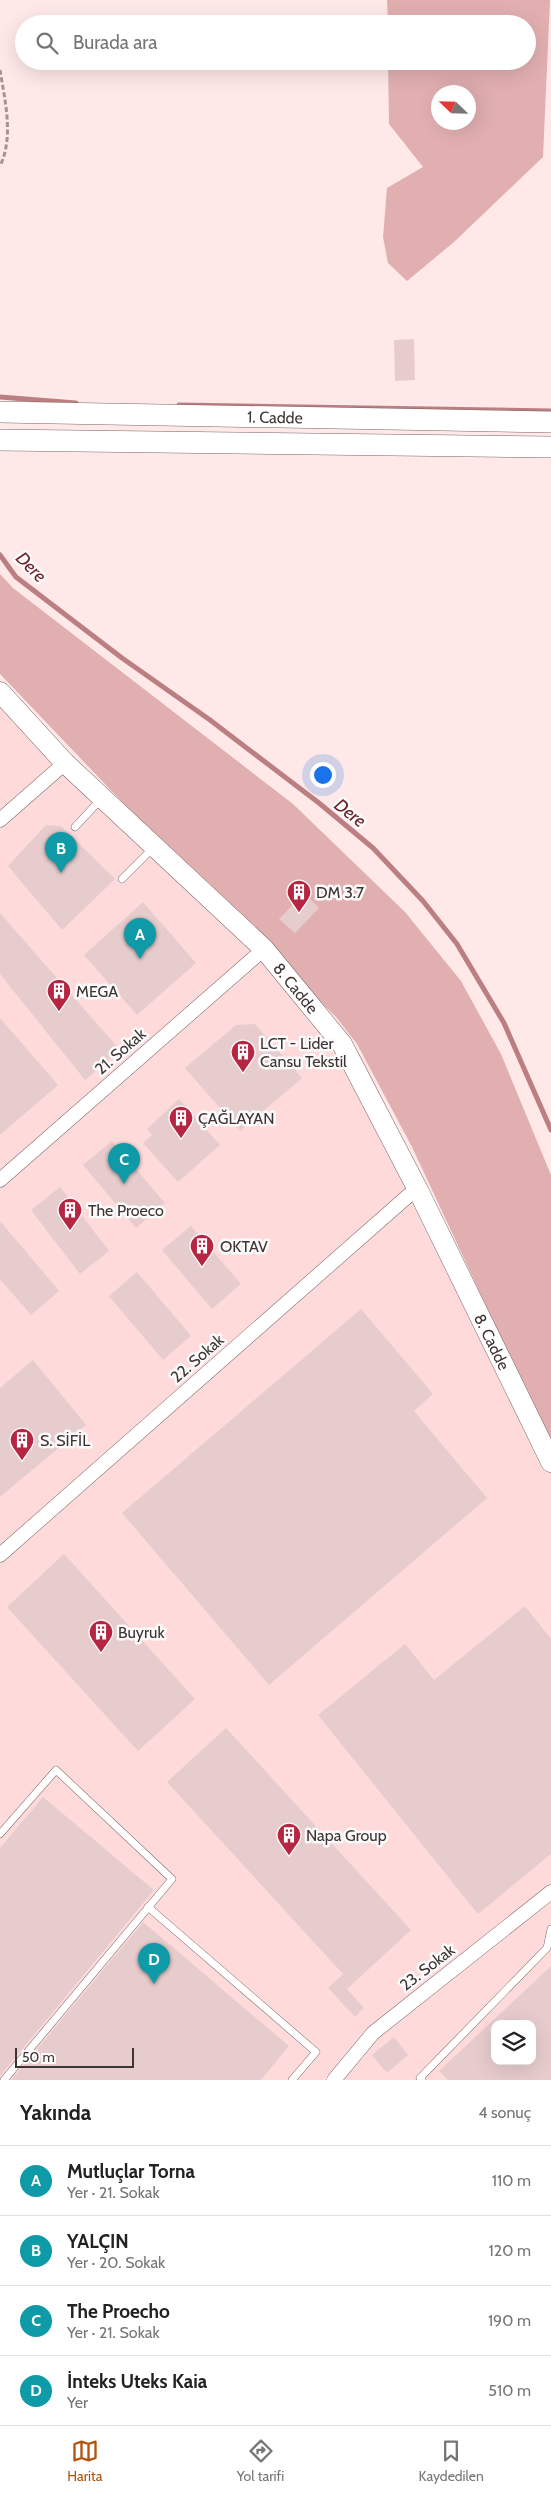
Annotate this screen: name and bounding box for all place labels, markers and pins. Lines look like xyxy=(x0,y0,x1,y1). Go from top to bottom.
pin: B xyxy=(45,832,77,873)
building icon: DM 3.7 xyxy=(286,879,312,913)
place label: DM 3.7 xyxy=(316,883,364,902)
pin: A xyxy=(124,918,156,959)
building icon: MEGA xyxy=(46,978,72,1012)
place label: MEGA xyxy=(76,982,118,1001)
place label: LCT - Lider Cansu Tekstil xyxy=(260,1034,347,1071)
building icon: LCT - Lider Cansu Tekstil xyxy=(230,1039,256,1073)
building icon: ÇAĞLAYAN xyxy=(168,1105,194,1139)
place label: ÇAĞLAYAN xyxy=(198,1109,274,1128)
pin: C xyxy=(108,1143,140,1184)
building icon: The Proeco xyxy=(57,1197,83,1231)
place label: The Proeco xyxy=(88,1201,164,1220)
building icon: OKTAV xyxy=(189,1233,215,1267)
place label: OKTAV xyxy=(220,1237,268,1256)
building icon: S. SİFİL xyxy=(9,1427,35,1461)
place label: S. SİFİL xyxy=(40,1431,90,1450)
building icon: Buyruk xyxy=(88,1619,114,1653)
place label: Buyruk xyxy=(118,1623,165,1642)
building icon: Napa Group xyxy=(276,1822,302,1856)
place label: Napa Group xyxy=(306,1826,387,1845)
pin: D xyxy=(138,1943,170,1984)

